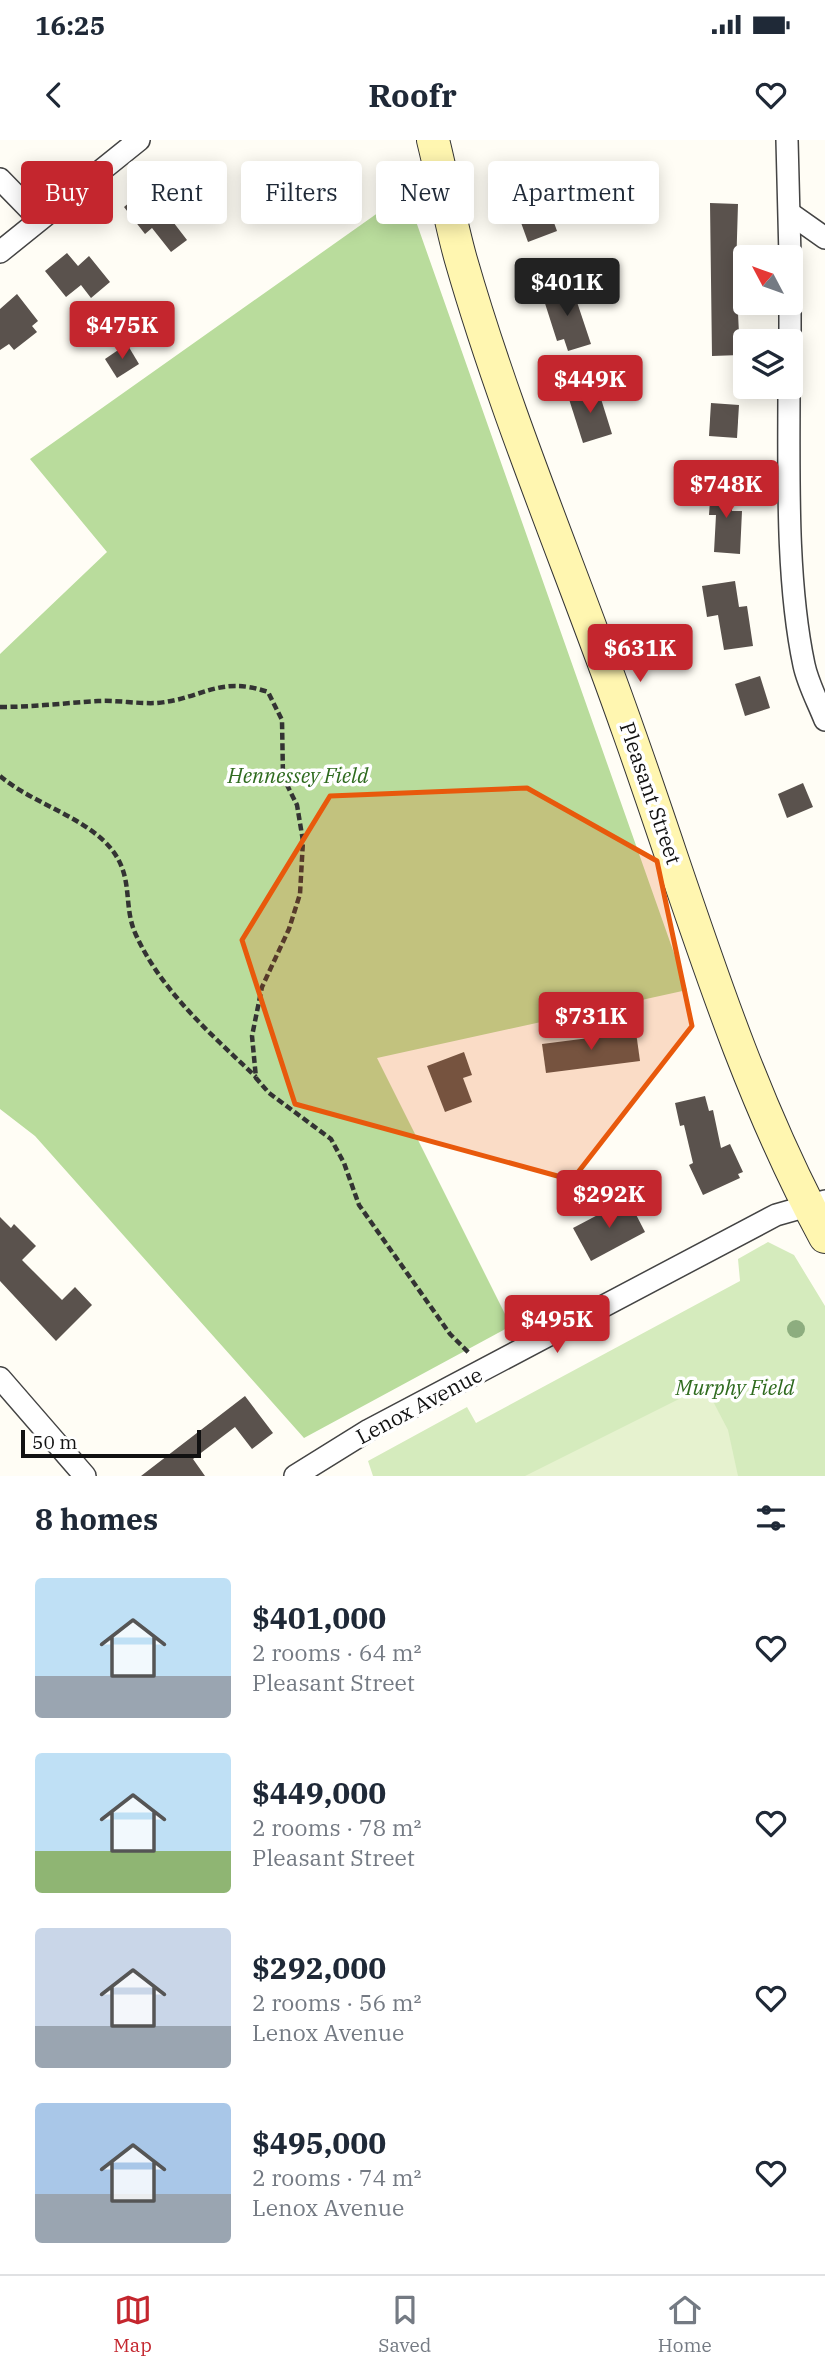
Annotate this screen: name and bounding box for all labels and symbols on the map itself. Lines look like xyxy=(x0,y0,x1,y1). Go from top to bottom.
north arrow xyxy=(733,245,803,315)
pin: $401K xyxy=(518,258,616,318)
pin: $475K xyxy=(73,302,171,361)
pin: $449K xyxy=(541,356,639,415)
pin: $748K xyxy=(677,460,775,520)
pin: $631K xyxy=(591,624,689,684)
street label: Pleasant Street xyxy=(614,718,688,868)
park label: Hennessey Field xyxy=(227,761,369,789)
pin: $731K xyxy=(542,992,640,1052)
pin: $292K xyxy=(560,1170,658,1230)
pin: $495K xyxy=(508,1296,606,1355)
street label: Lenox Avenue xyxy=(351,1360,487,1450)
park label: Murphy Field xyxy=(675,1373,795,1401)
scale bar xyxy=(21,1427,201,1459)

